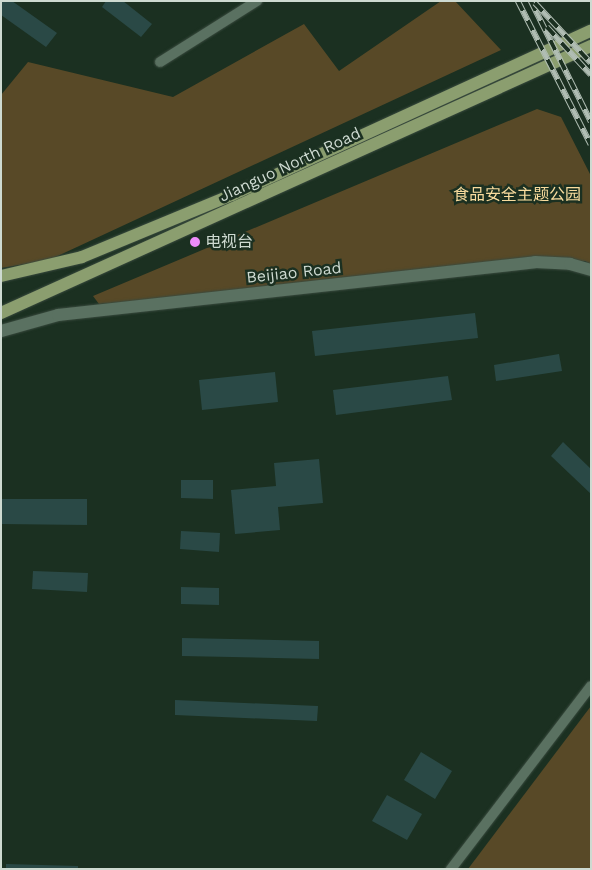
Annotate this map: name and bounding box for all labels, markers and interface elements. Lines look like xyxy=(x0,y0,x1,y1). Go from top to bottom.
street label: Jianguo North Road xyxy=(216,124,364,206)
park label: 食品安全主题公园 xyxy=(453,185,581,205)
place label: 电视台 xyxy=(205,232,253,252)
marker: 电视台 xyxy=(189,236,201,248)
street label: Beijiao Road xyxy=(245,258,343,288)

